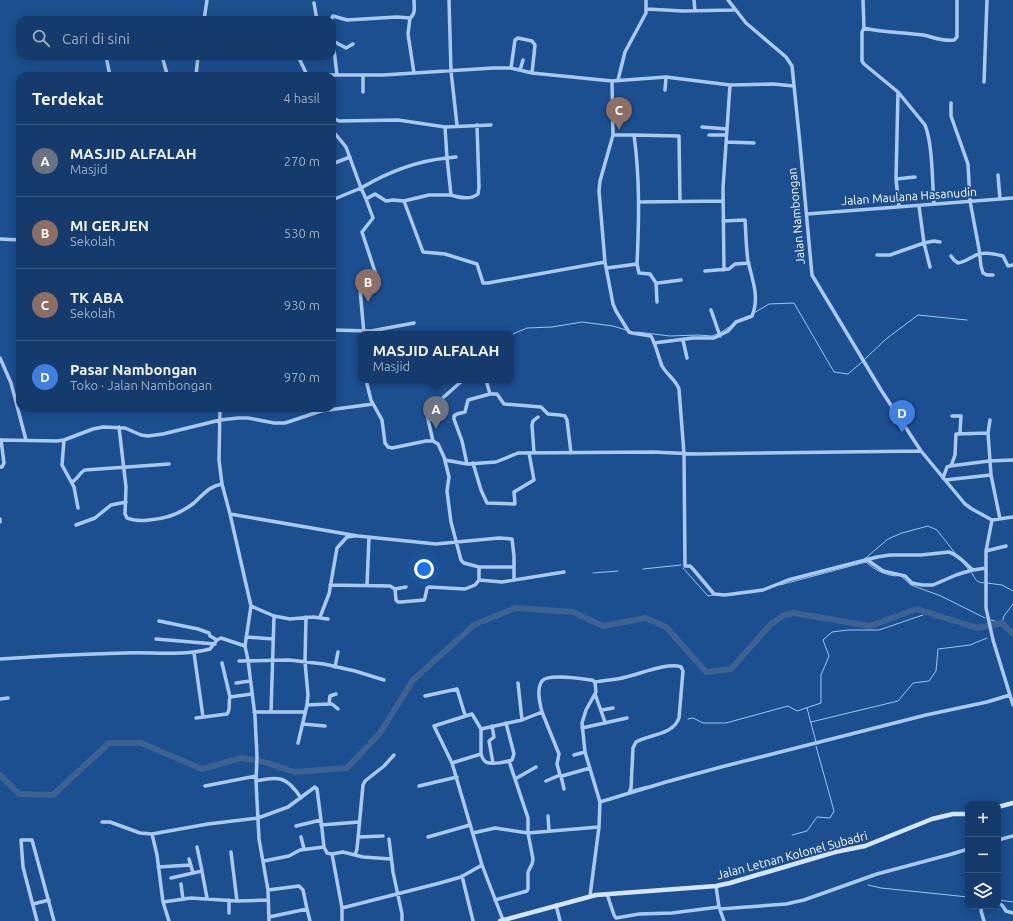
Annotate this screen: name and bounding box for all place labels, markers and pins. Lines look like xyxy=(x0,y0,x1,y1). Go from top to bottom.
pin: C xyxy=(606,97,632,130)
pin: B xyxy=(355,269,381,302)
pin: A xyxy=(423,396,449,429)
pin: D xyxy=(889,400,915,433)

